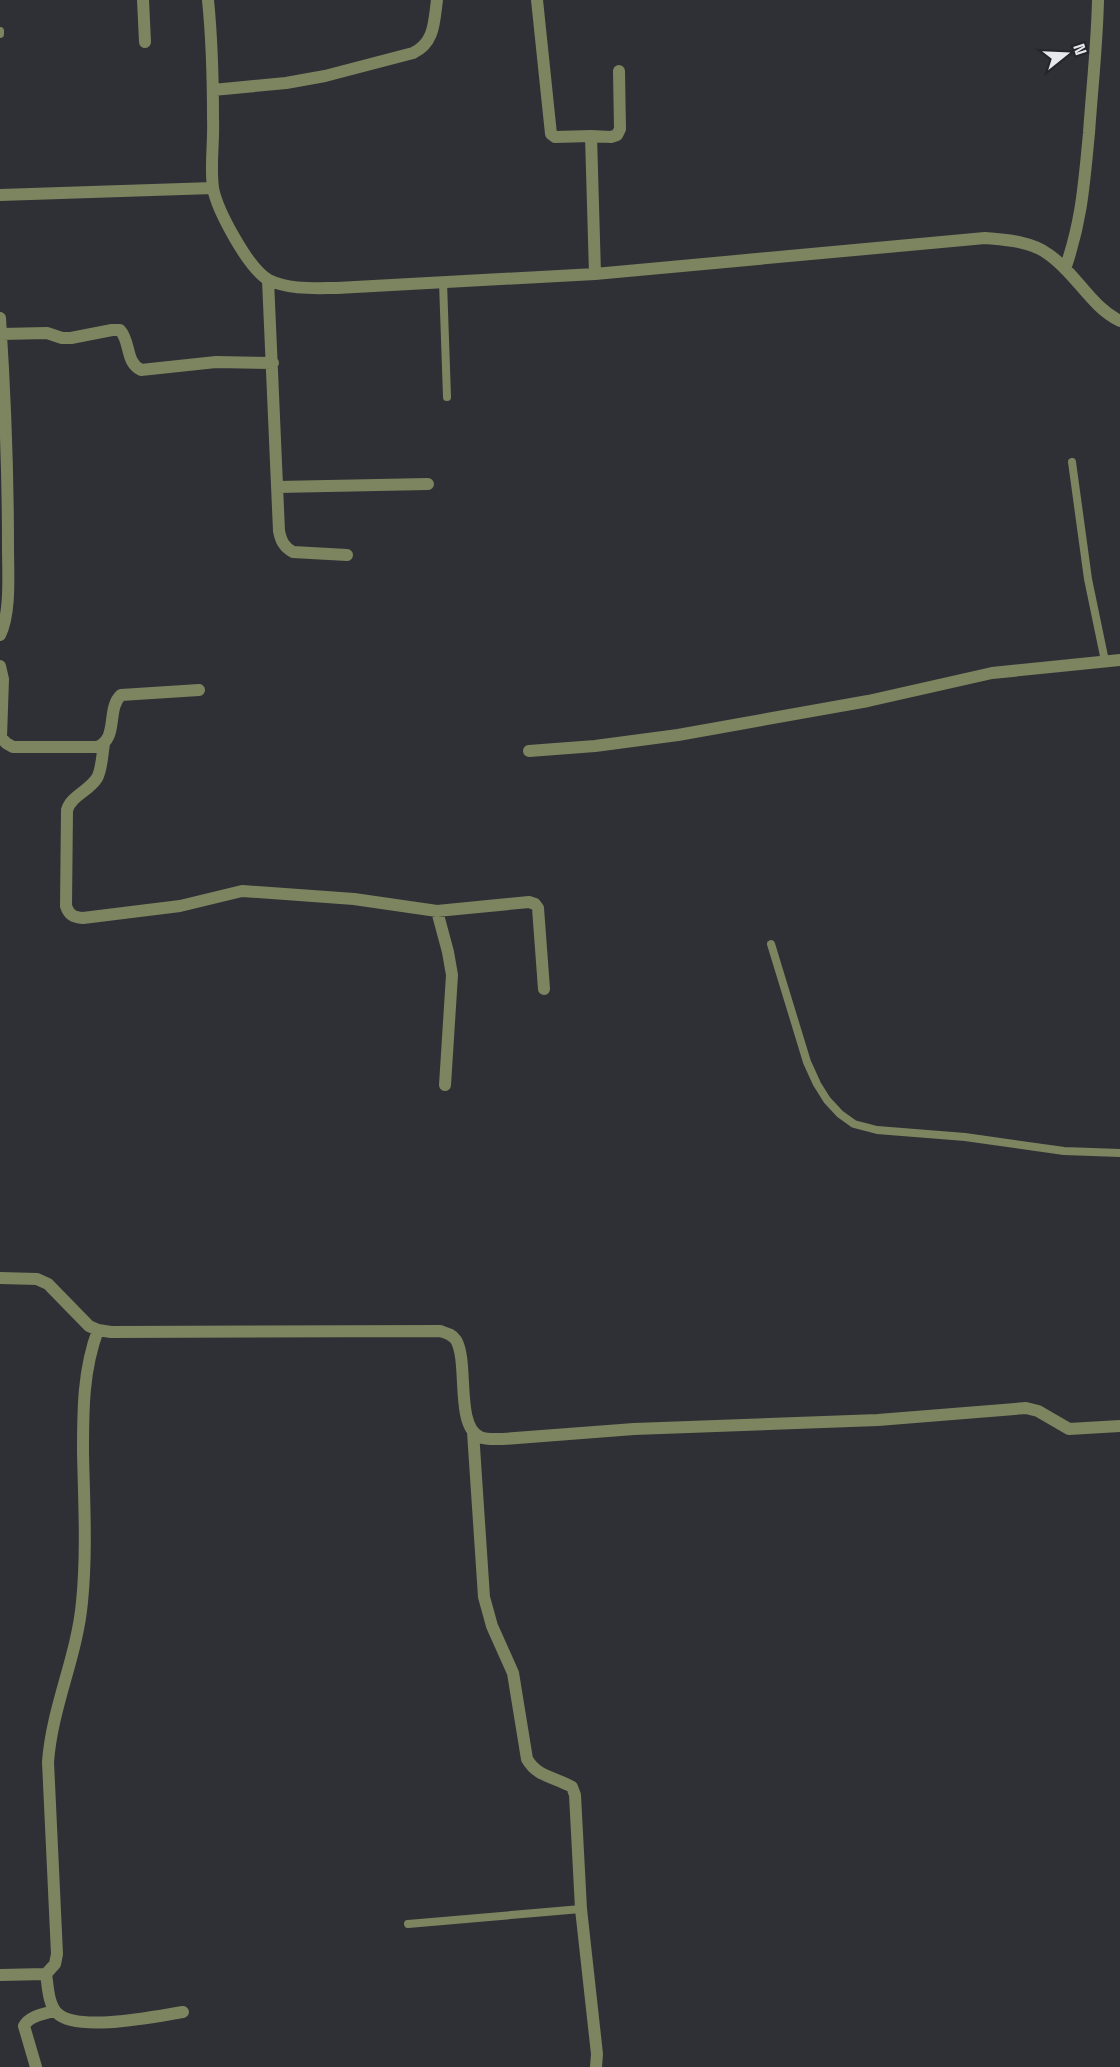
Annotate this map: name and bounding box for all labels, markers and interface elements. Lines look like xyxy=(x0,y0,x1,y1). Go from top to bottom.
north arrow xyxy=(1036,24,1096,84)
text: N xyxy=(1068,41,1091,58)

